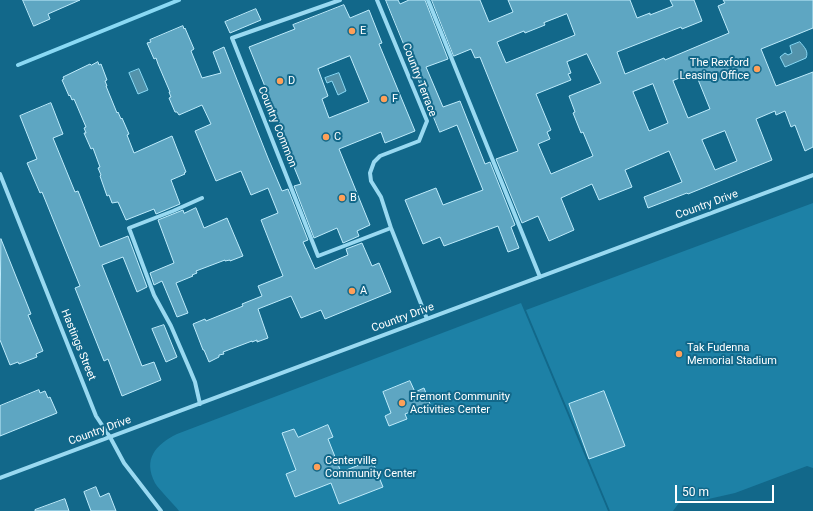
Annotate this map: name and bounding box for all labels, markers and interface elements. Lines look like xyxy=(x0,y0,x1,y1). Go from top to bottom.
place label: E xyxy=(360,24,366,38)
marker: E xyxy=(347,26,357,36)
street label: Country Terrace xyxy=(399,41,439,119)
place label: The Rexford Leasing Office xyxy=(679,56,749,82)
marker: The Rexford Leasing Office xyxy=(752,64,762,74)
place label: D xyxy=(288,74,295,88)
marker: D xyxy=(275,76,285,86)
street label: Country Common xyxy=(255,85,299,169)
place label: F xyxy=(392,92,398,106)
marker: F xyxy=(379,94,389,104)
place label: C xyxy=(334,130,341,144)
marker: C xyxy=(321,132,331,142)
street label: Country Drive xyxy=(674,188,740,222)
place label: B xyxy=(350,191,357,205)
marker: B xyxy=(337,193,347,203)
place label: A xyxy=(360,284,367,298)
marker: A xyxy=(347,286,357,296)
street label: Country Drive xyxy=(370,301,436,335)
street label: Hastings Street xyxy=(58,308,98,382)
place label: Tak Fudenna Memorial Stadium xyxy=(687,341,777,367)
marker: Tak Fudenna Memorial Stadium xyxy=(674,349,684,359)
place label: Fremont Community Activities Center xyxy=(410,390,510,416)
marker: Fremont Community Activities Center xyxy=(397,398,407,408)
street label: Country Drive xyxy=(67,414,133,448)
place label: Centerville Community Center xyxy=(325,454,416,480)
marker: Centerville Community Center xyxy=(312,462,322,472)
scale bar xyxy=(677,477,776,503)
text: 50 m xyxy=(682,485,709,499)

